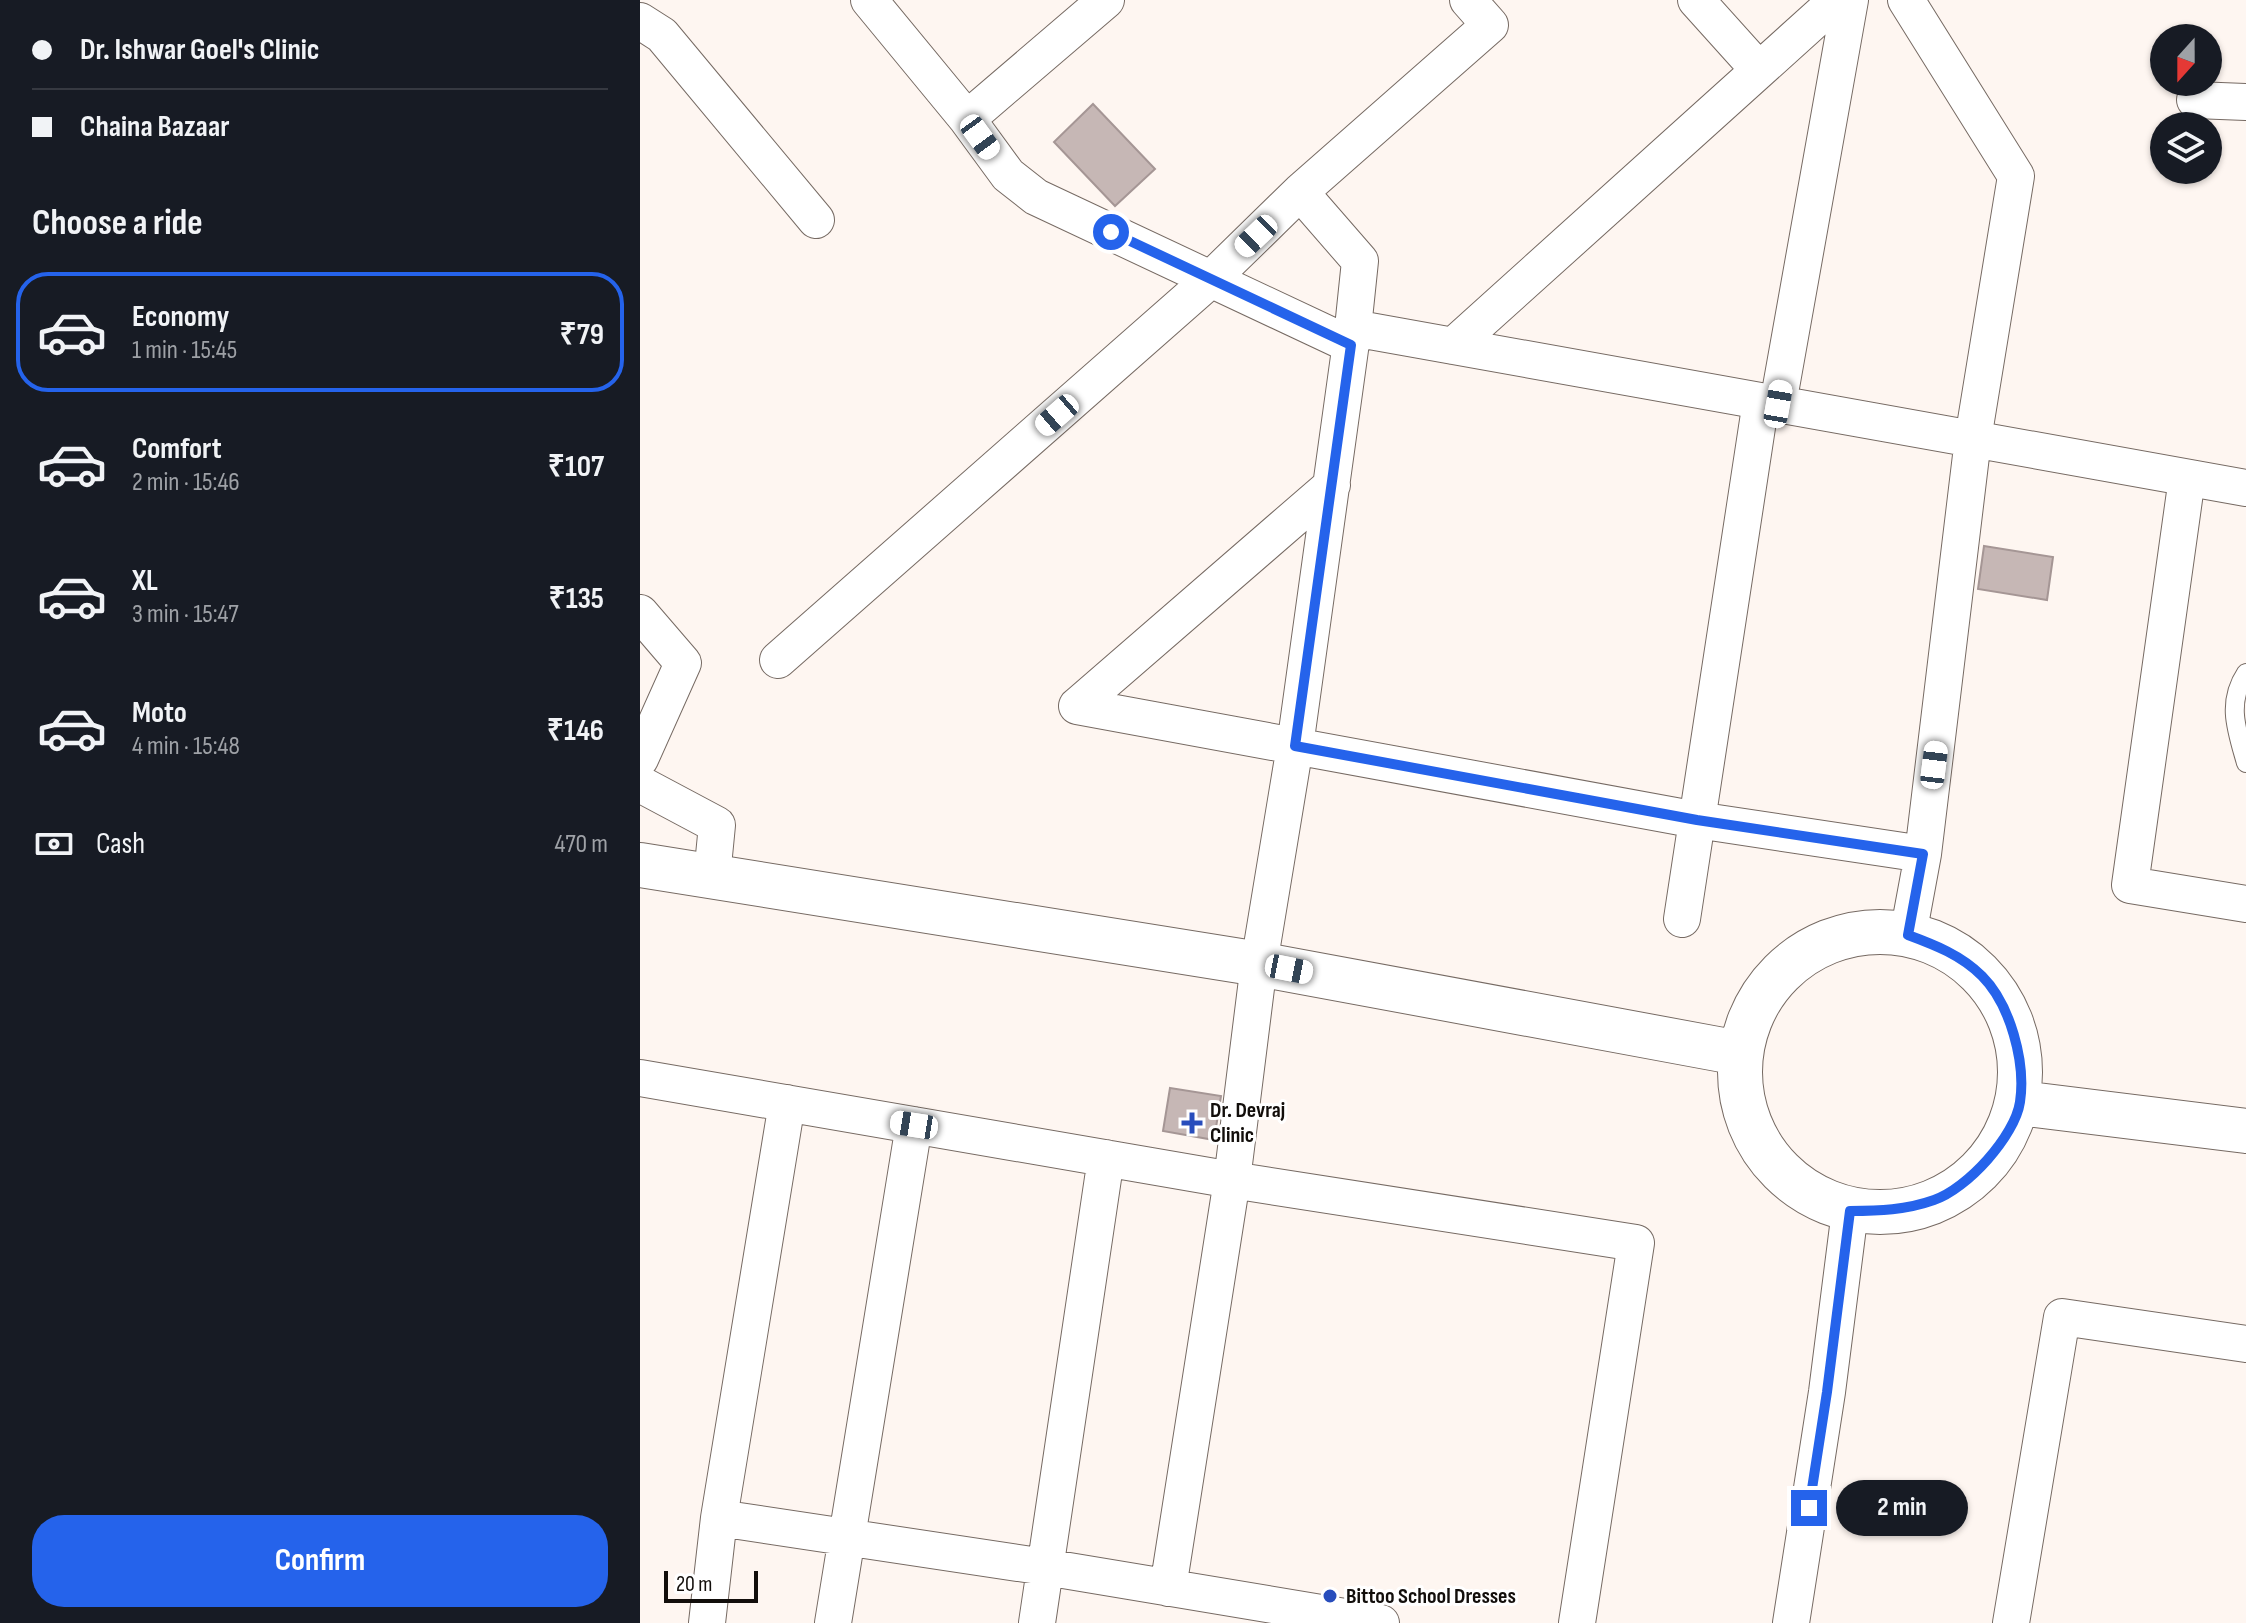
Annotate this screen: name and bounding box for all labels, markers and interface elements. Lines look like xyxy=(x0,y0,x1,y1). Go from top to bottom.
north arrow xyxy=(2150,24,2222,96)
map controls xyxy=(2150,24,2222,184)
text: Dr. Ishwar Goel's Clinic xyxy=(80,32,320,68)
text: Chaina Bazaar xyxy=(80,109,229,145)
car xyxy=(956,111,1004,163)
button: layers xyxy=(2150,112,2222,184)
text: Choose a ride xyxy=(32,202,203,245)
car xyxy=(1230,211,1282,261)
route start xyxy=(1093,214,1129,250)
icon: car xyxy=(36,296,108,368)
text: Economy xyxy=(132,299,229,335)
text: ₹79 xyxy=(560,317,604,353)
text: 1 min · 15:45 xyxy=(132,335,237,366)
car xyxy=(1762,378,1794,430)
car xyxy=(1031,390,1083,440)
icon: car xyxy=(36,428,108,500)
text: Comfort xyxy=(132,431,222,467)
text: ₹107 xyxy=(548,449,604,485)
text: 2 min · 15:46 xyxy=(132,467,240,498)
icon: car xyxy=(36,560,108,632)
text: XL xyxy=(132,563,158,599)
text: ₹135 xyxy=(548,581,604,617)
text: 3 min · 15:47 xyxy=(132,599,239,630)
icon: car xyxy=(36,692,108,764)
text: Moto xyxy=(132,695,187,731)
text: ₹146 xyxy=(547,713,604,749)
text: 4 min · 15:48 xyxy=(132,731,240,762)
car xyxy=(1919,740,1949,790)
icon: cash xyxy=(32,822,76,866)
text: Cash xyxy=(96,826,145,862)
text: 470 m xyxy=(555,829,608,860)
car xyxy=(1263,953,1315,985)
place label: Dr. Devraj Clinic xyxy=(1210,1097,1285,1149)
car xyxy=(888,1109,940,1141)
marker: Dr. Devraj Clinic xyxy=(1181,1112,1203,1134)
callout: 2 min xyxy=(1837,1480,1969,1536)
route end xyxy=(1791,1490,1827,1526)
text: 2 min xyxy=(1877,1492,1927,1523)
button: Confirm xyxy=(32,1515,608,1607)
scale bar xyxy=(664,1567,758,1603)
text: 20 m xyxy=(676,1571,713,1598)
place label: Bittoo School Dresses xyxy=(1346,1583,1516,1610)
marker: Bittoo School Dresses xyxy=(1321,1587,1339,1605)

